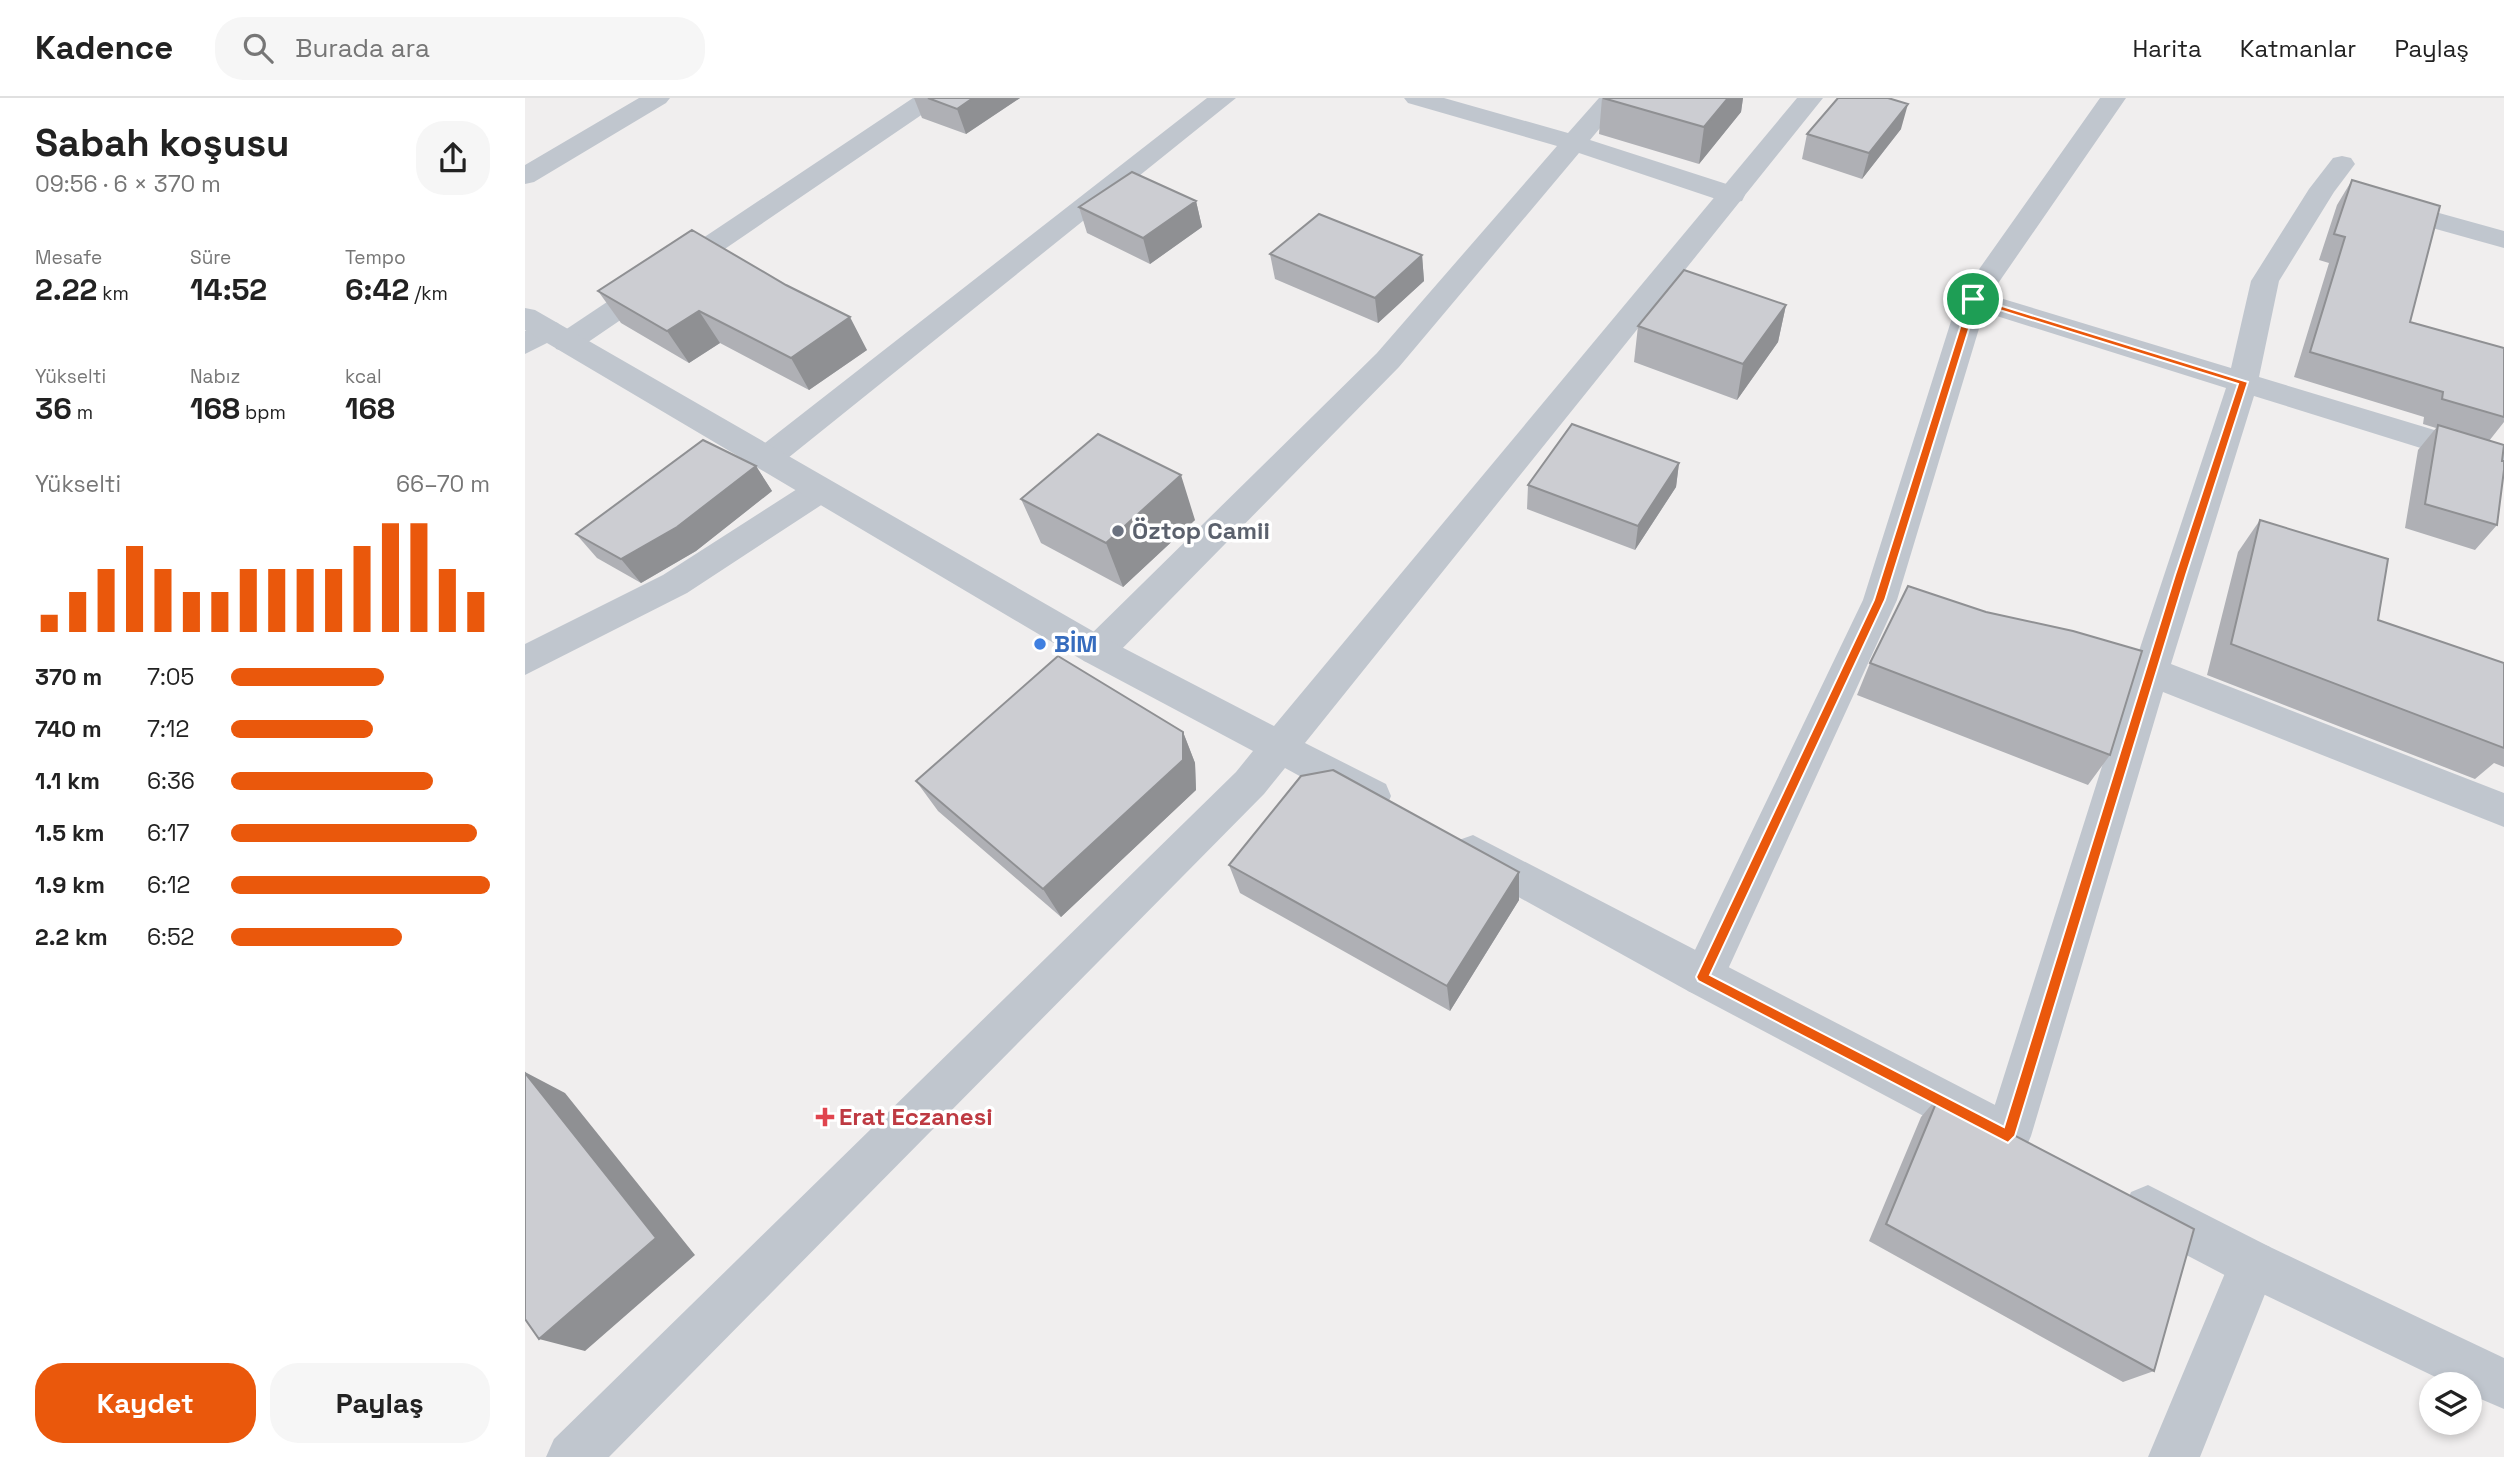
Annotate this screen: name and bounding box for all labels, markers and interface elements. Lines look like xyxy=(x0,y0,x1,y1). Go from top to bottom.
search box xyxy=(215,17,705,80)
text: Kadence xyxy=(35,27,173,69)
icon: search xyxy=(239,29,277,67)
text: Burada ara xyxy=(295,31,430,65)
text: Harita xyxy=(2133,33,2202,64)
text: Katmanlar xyxy=(2240,33,2356,64)
text: Paylaş xyxy=(2394,33,2469,64)
text: Sabah koşusu xyxy=(35,119,289,167)
button: share xyxy=(416,121,490,195)
text: 09:56 · 6 × 370 m xyxy=(35,169,221,199)
text: Mesafe xyxy=(35,245,102,270)
text: Süre xyxy=(190,245,231,270)
text: Tempo xyxy=(345,245,406,270)
pin xyxy=(1943,269,2003,329)
text: 2.22 xyxy=(35,270,97,309)
text: 14:52 xyxy=(190,270,267,309)
text: 6:42 xyxy=(345,270,409,309)
icon: arrive xyxy=(1954,280,1992,318)
text: km xyxy=(97,281,129,306)
text: /km xyxy=(409,281,448,306)
text: Yükselti xyxy=(35,364,106,389)
text: Nabız xyxy=(190,364,240,389)
text: kcal xyxy=(345,364,382,389)
text: 36 xyxy=(35,389,72,428)
text: 168 xyxy=(190,389,240,428)
text: 168 xyxy=(345,389,395,428)
text: m xyxy=(72,400,93,425)
text: bpm xyxy=(240,400,286,425)
text: Yükselti xyxy=(35,469,121,499)
text: 66–70 m xyxy=(396,469,490,499)
place label: Öztop Camii xyxy=(1132,515,1270,546)
marker: Öztop Camii xyxy=(1110,523,1126,539)
place label: BİM xyxy=(1054,628,1097,659)
marker: BİM xyxy=(1032,636,1048,652)
text: 370 m xyxy=(35,662,102,692)
text: 7:05 xyxy=(147,662,194,692)
text: 740 m xyxy=(35,714,102,744)
text: 7:12 xyxy=(147,714,189,744)
text: 1.1 km xyxy=(35,766,100,796)
text: 6:36 xyxy=(147,766,195,796)
text: 1.5 km xyxy=(35,818,105,848)
text: 6:17 xyxy=(147,818,189,848)
text: 1.9 km xyxy=(35,870,105,900)
text: 6:12 xyxy=(147,870,190,900)
text: 2.2 km xyxy=(35,922,108,952)
text: 6:52 xyxy=(147,922,194,952)
place label: Erat Eczanesi xyxy=(839,1101,993,1132)
marker: Erat Eczanesi xyxy=(817,1109,833,1125)
button: Kaydet xyxy=(35,1363,256,1443)
button: Paylaş xyxy=(270,1363,490,1443)
map controls xyxy=(2419,1372,2482,1435)
button: layers xyxy=(2419,1372,2482,1435)

